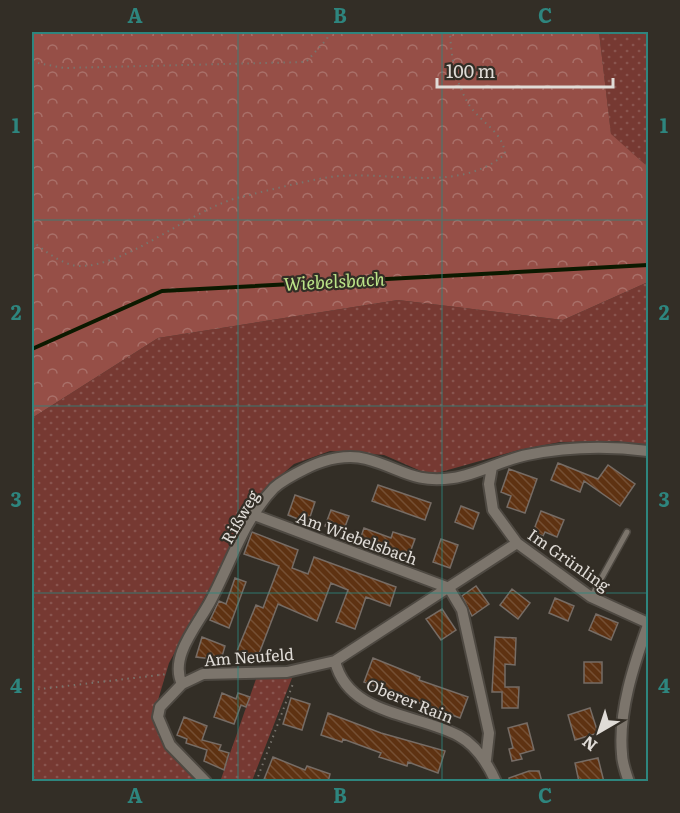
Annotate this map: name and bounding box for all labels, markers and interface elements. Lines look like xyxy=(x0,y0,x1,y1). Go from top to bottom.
text: A xyxy=(127,0,143,29)
text: B xyxy=(333,0,347,29)
text: C xyxy=(538,0,552,29)
scale bar xyxy=(437,51,612,89)
text: 100 m xyxy=(446,57,495,84)
text: 1 xyxy=(12,109,20,139)
text: 1 xyxy=(660,109,668,139)
water label: Wiebelsbach xyxy=(283,264,386,297)
text: 2 xyxy=(11,296,22,326)
text: 2 xyxy=(659,296,670,326)
text: 3 xyxy=(10,483,22,513)
text: 3 xyxy=(658,483,670,513)
street label: Rißweg xyxy=(214,485,264,548)
street label: Am Wiebelsbach xyxy=(293,504,422,570)
street label: Im Grünling xyxy=(523,522,616,597)
street label: Am Neufeld xyxy=(203,641,295,671)
text: 4 xyxy=(10,669,22,699)
text: 4 xyxy=(658,669,670,699)
street label: Oberer Rain xyxy=(363,672,458,729)
north arrow xyxy=(569,702,629,762)
text: N xyxy=(576,731,602,758)
text: A xyxy=(127,779,143,809)
text: B xyxy=(333,779,347,809)
text: C xyxy=(538,779,552,809)

